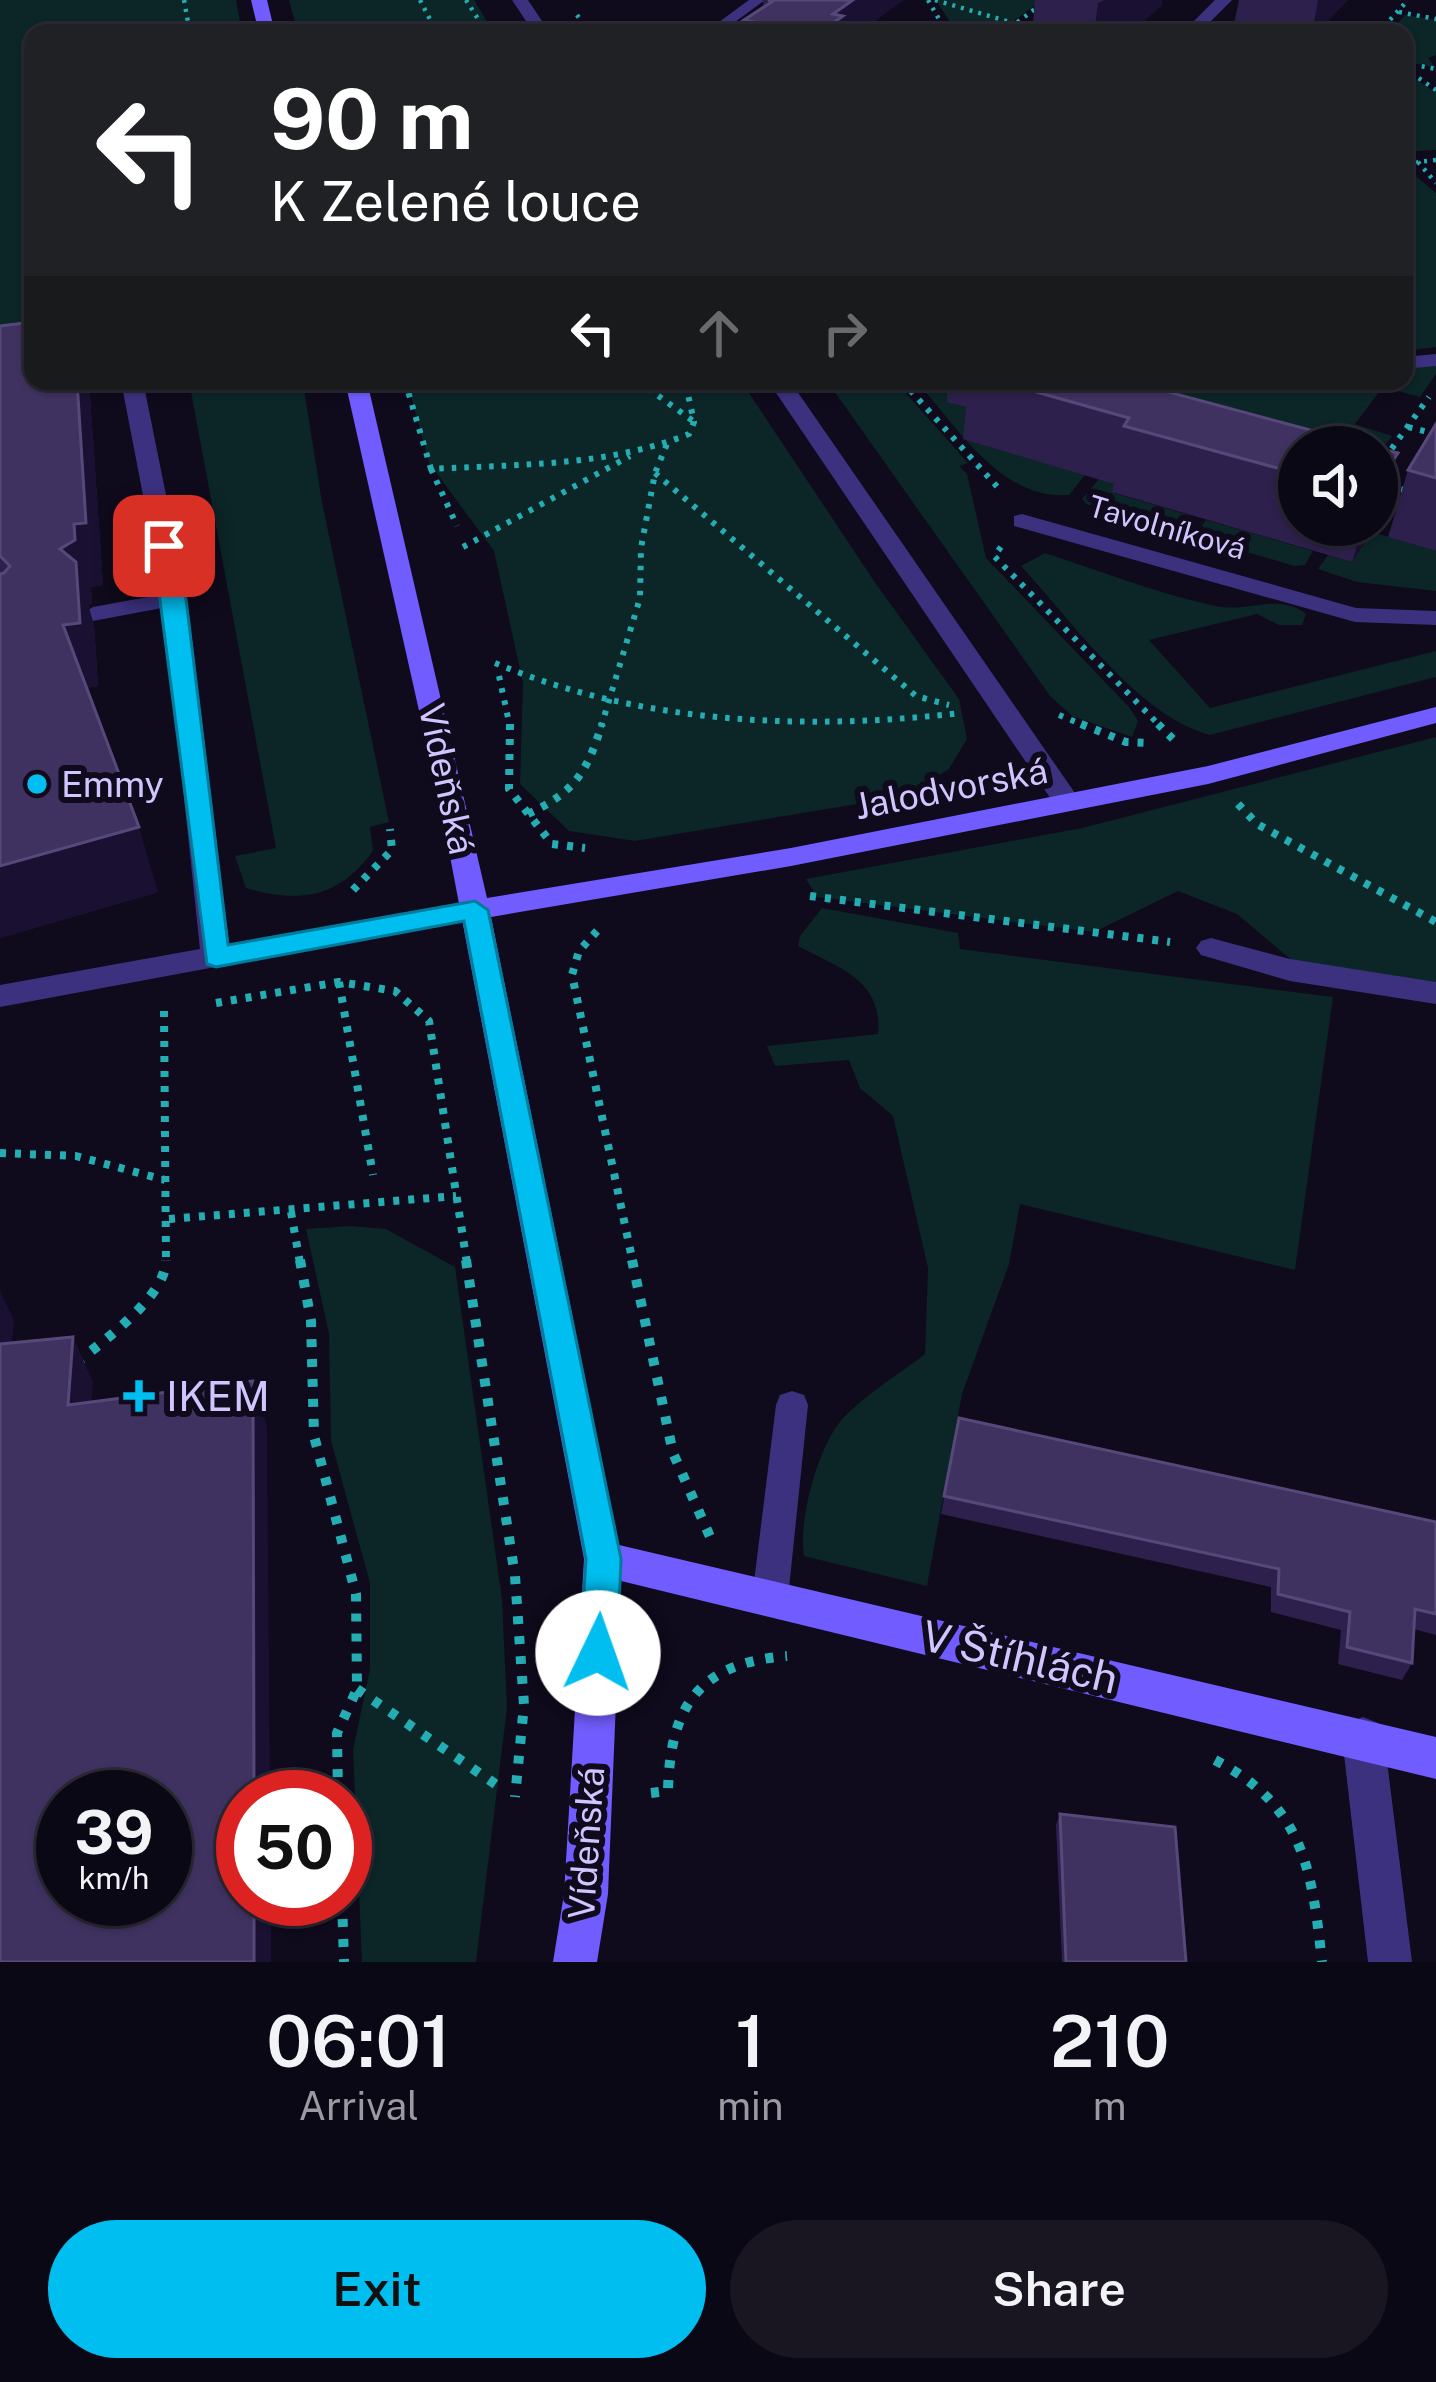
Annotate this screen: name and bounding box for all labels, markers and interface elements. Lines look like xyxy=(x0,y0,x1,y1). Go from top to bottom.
text: 90 m xyxy=(270,69,473,168)
icon: left xyxy=(72,72,228,228)
text: K Zelené louce xyxy=(270,170,641,233)
icon: left xyxy=(560,300,626,366)
icon: ahead xyxy=(686,300,752,366)
icon: right xyxy=(812,300,878,366)
map controls xyxy=(1278,426,1398,546)
button: sound xyxy=(1278,426,1398,546)
street label: Tavolníková xyxy=(1085,487,1250,567)
pin xyxy=(113,495,215,597)
icon: arrive xyxy=(131,513,197,579)
street label: Vídeňská xyxy=(411,700,483,858)
street label: Jalodvorská xyxy=(851,749,1051,827)
place label: Emmy xyxy=(61,763,164,805)
marker: Emmy xyxy=(24,771,50,797)
place label: IKEM xyxy=(166,1371,270,1420)
marker: IKEM xyxy=(123,1380,155,1412)
position arrow xyxy=(535,1590,661,1716)
street label: V Štíhlách xyxy=(918,1610,1123,1703)
street label: Vídeňská xyxy=(560,1765,612,1921)
speed limit sign: 50 xyxy=(216,1770,372,1926)
text: 39 xyxy=(74,1797,154,1868)
text: km/h xyxy=(79,1860,149,1896)
text: 06:01 xyxy=(266,1999,451,2083)
text: 1 xyxy=(735,1999,765,2083)
text: 210 xyxy=(1050,1999,1170,2083)
text: Arrival xyxy=(298,2083,419,2129)
text: min xyxy=(717,2083,783,2129)
text: m xyxy=(1093,2083,1127,2129)
button: Exit xyxy=(48,2220,706,2358)
button: Share xyxy=(730,2220,1388,2358)

